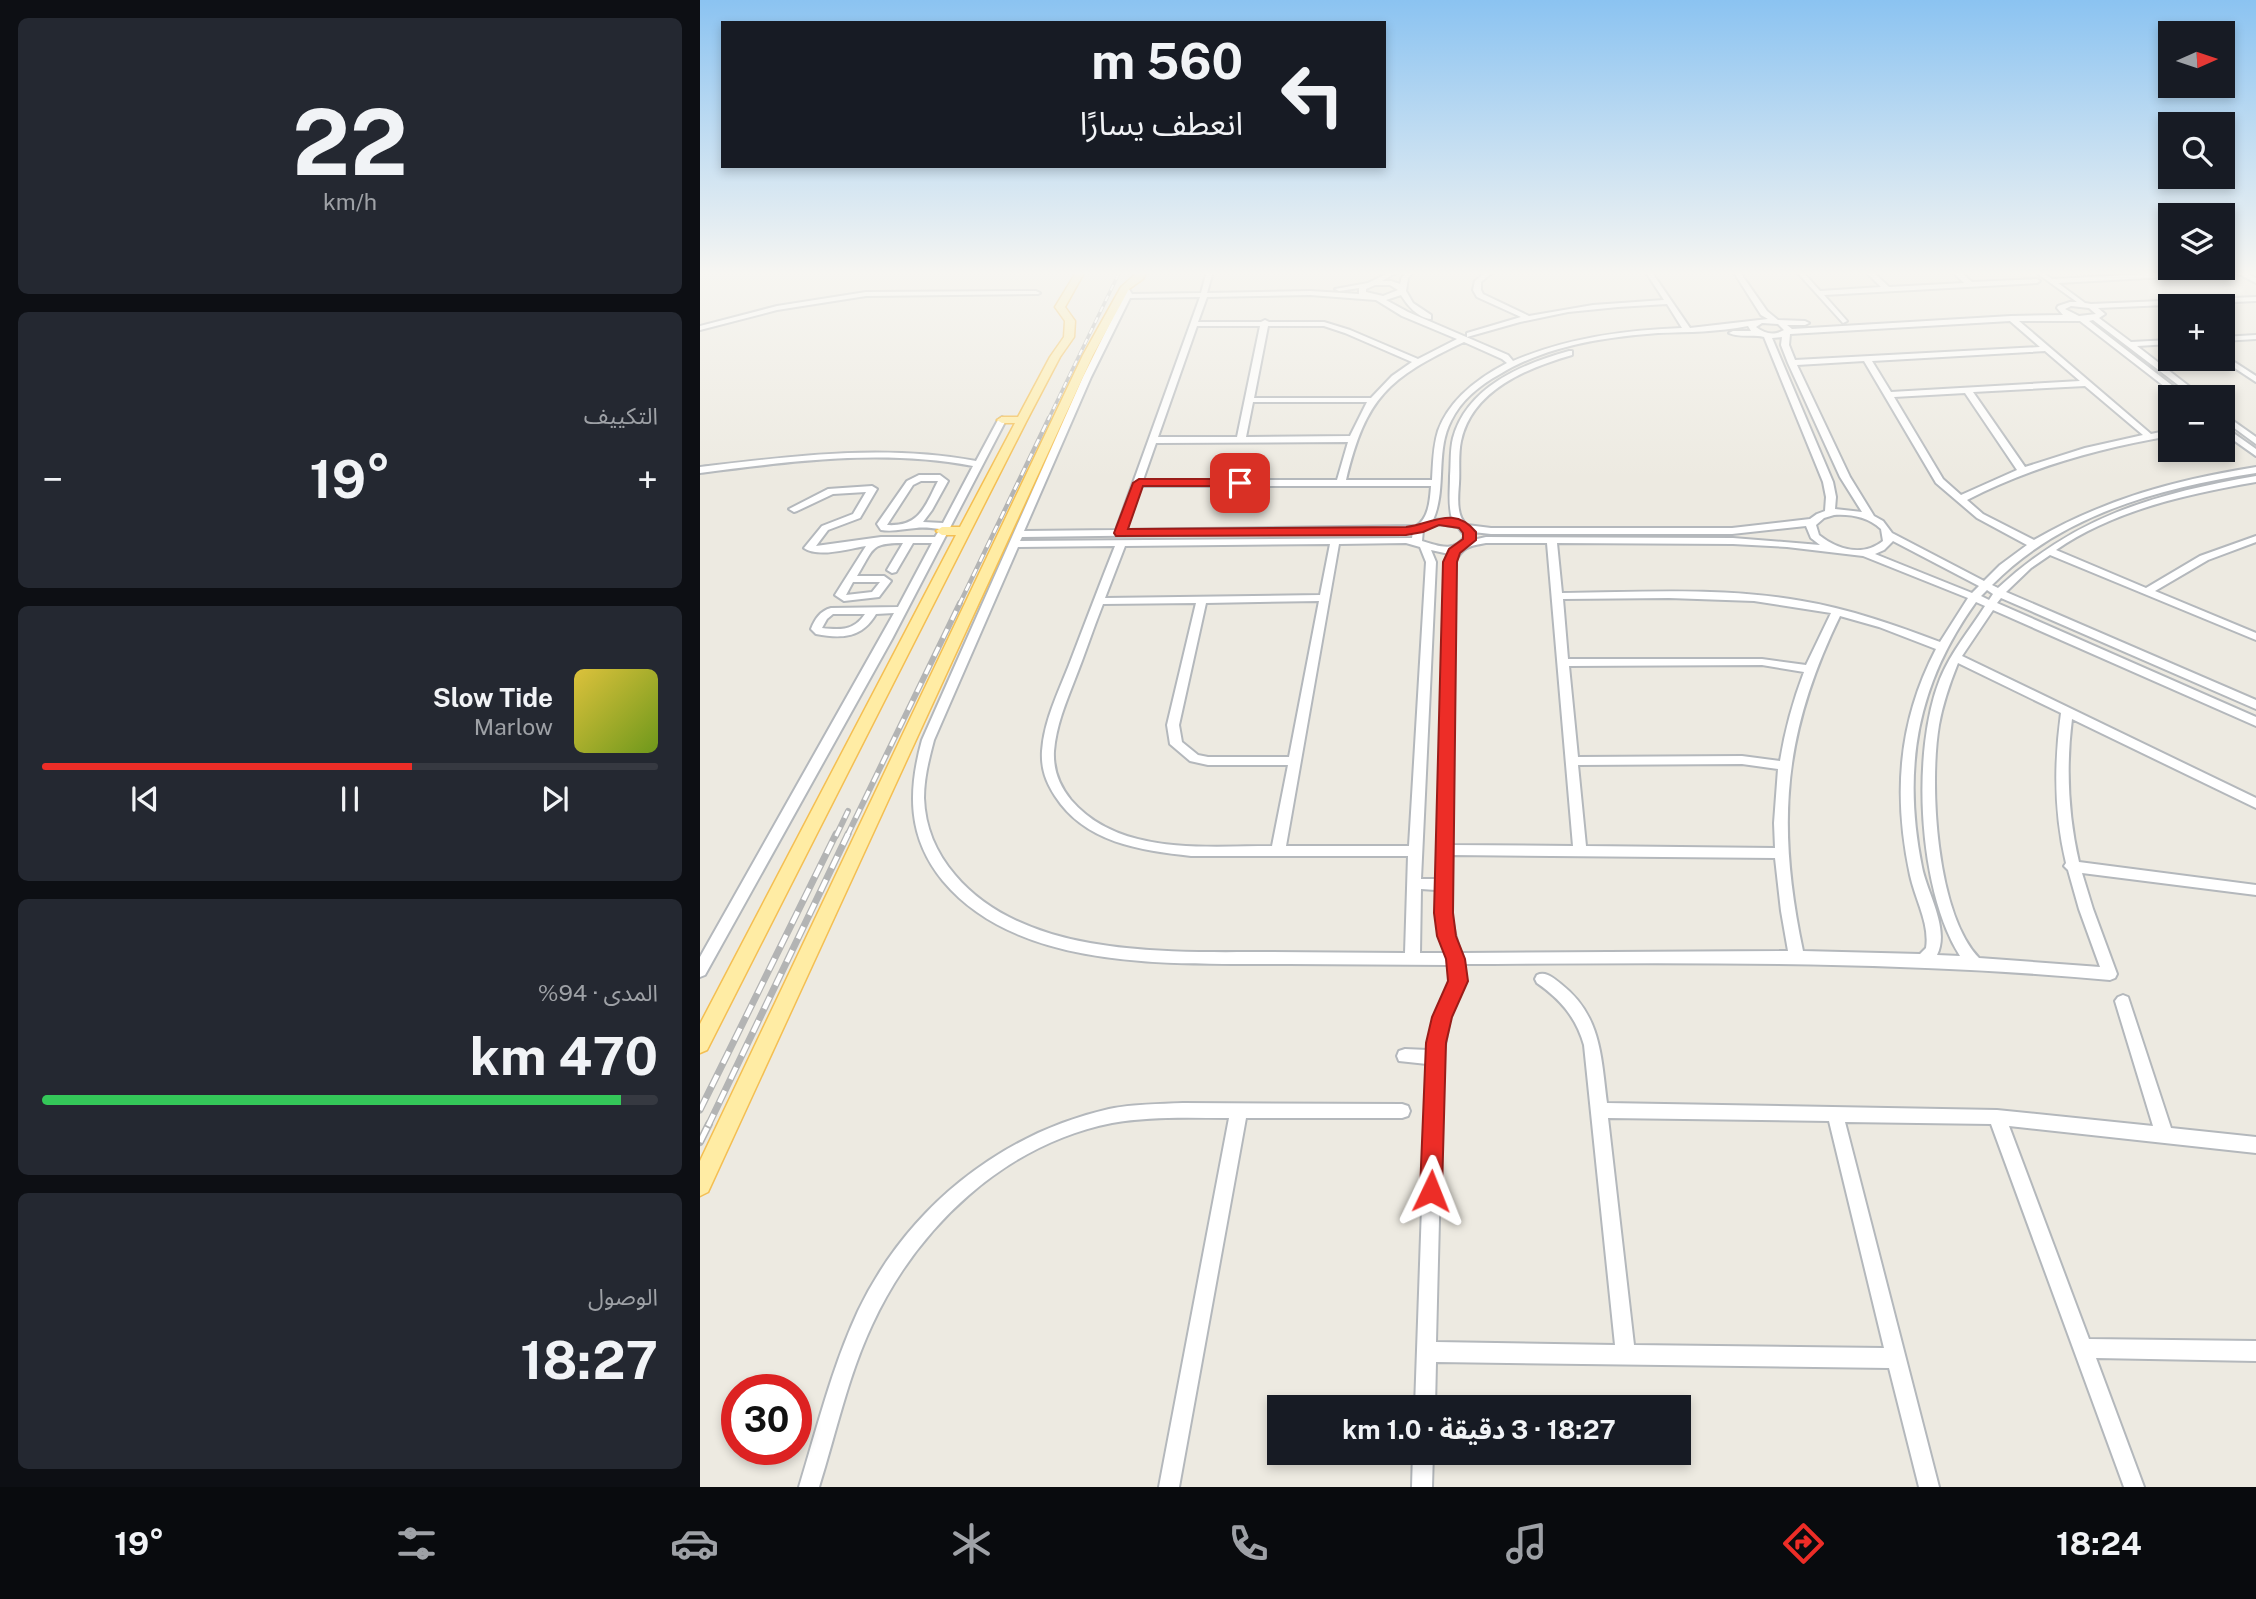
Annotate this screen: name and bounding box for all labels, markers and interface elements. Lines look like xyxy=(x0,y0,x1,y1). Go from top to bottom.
north arrow xyxy=(2158,21,2235,98)
map controls xyxy=(2158,21,2235,462)
text: 560 m xyxy=(1091,32,1243,90)
icon: left xyxy=(1267,49,1358,140)
text: 22 xyxy=(292,89,408,195)
text: انعطف يسارًا xyxy=(1080,105,1243,142)
button: search xyxy=(2158,112,2235,189)
text: km/h xyxy=(323,188,377,215)
button: layers xyxy=(2158,203,2235,280)
button: + xyxy=(2158,294,2235,371)
button: − xyxy=(2158,385,2235,462)
text: التكييف xyxy=(584,402,658,429)
text: 19° xyxy=(309,449,391,510)
pin xyxy=(1210,453,1270,513)
text: − xyxy=(42,457,63,502)
text: + xyxy=(637,457,658,502)
icon: arrive xyxy=(1221,464,1259,502)
text: Slow Tide xyxy=(433,682,553,713)
text: Marlow xyxy=(474,713,553,740)
icon: previous xyxy=(126,780,164,818)
icon: pause xyxy=(331,780,369,818)
icon: next xyxy=(536,780,574,818)
text: المدى · 94% xyxy=(538,979,658,1006)
text: 470 km xyxy=(470,1026,658,1087)
position arrow xyxy=(1394,1154,1468,1228)
text: الوصول xyxy=(588,1283,658,1310)
text: 18:27 xyxy=(520,1330,658,1391)
speed limit sign: 30 xyxy=(721,1374,812,1465)
text: 18:27 · 3 دقيقة · 1.0 km xyxy=(1342,1414,1616,1445)
icon: filters xyxy=(392,1519,441,1568)
icon: car xyxy=(670,1519,719,1568)
icon: climate xyxy=(947,1519,996,1568)
icon: phone xyxy=(1224,1519,1273,1568)
icon: music xyxy=(1502,1519,1551,1568)
icon: directions xyxy=(1779,1519,1828,1568)
text: 19° xyxy=(114,1525,164,1562)
text: 18:24 xyxy=(2056,1525,2142,1562)

